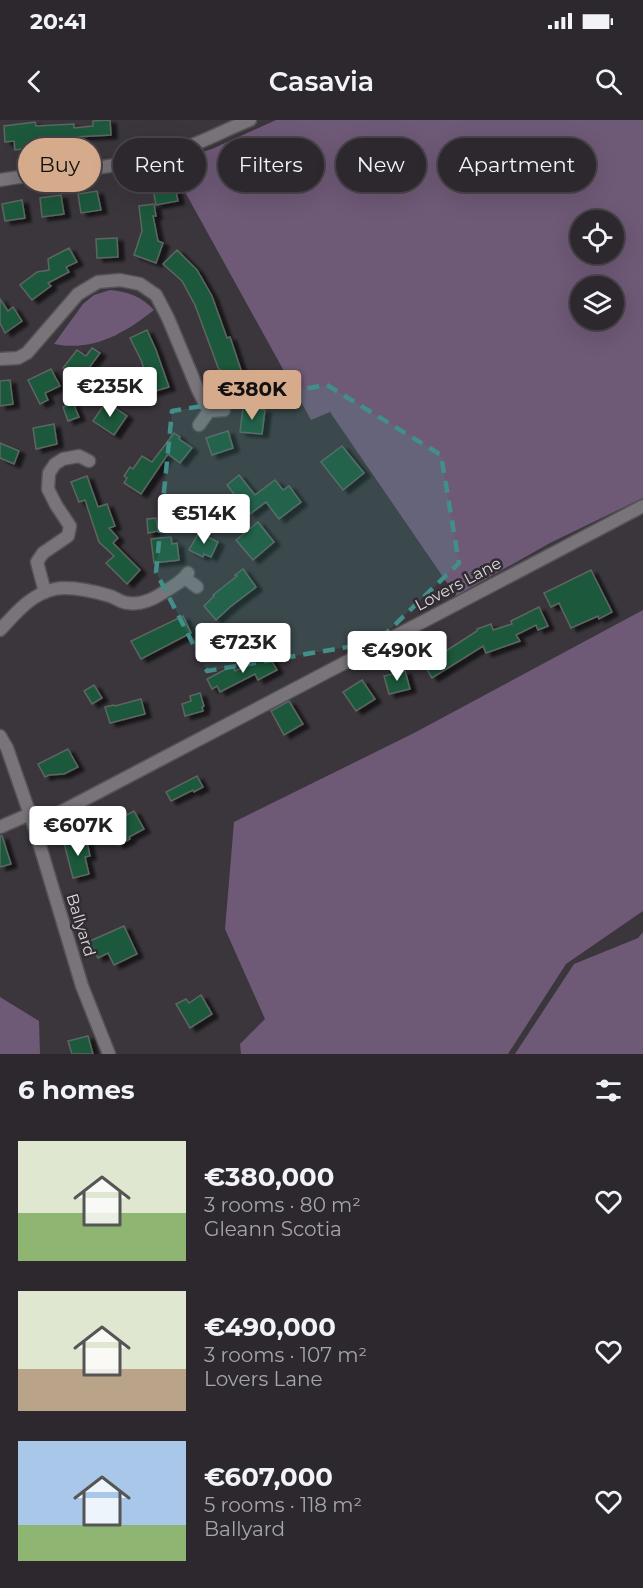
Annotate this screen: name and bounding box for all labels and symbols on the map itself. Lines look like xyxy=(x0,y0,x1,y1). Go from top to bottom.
pin: €235K xyxy=(68,367,152,418)
pin: €380K xyxy=(210,370,294,421)
pin: €514K xyxy=(162,494,246,545)
street label: Lovers Lane xyxy=(412,553,504,615)
pin: €723K xyxy=(201,623,285,674)
pin: €490K xyxy=(355,631,439,682)
pin: €607K xyxy=(36,806,120,857)
street label: Ballyard xyxy=(62,891,100,959)

